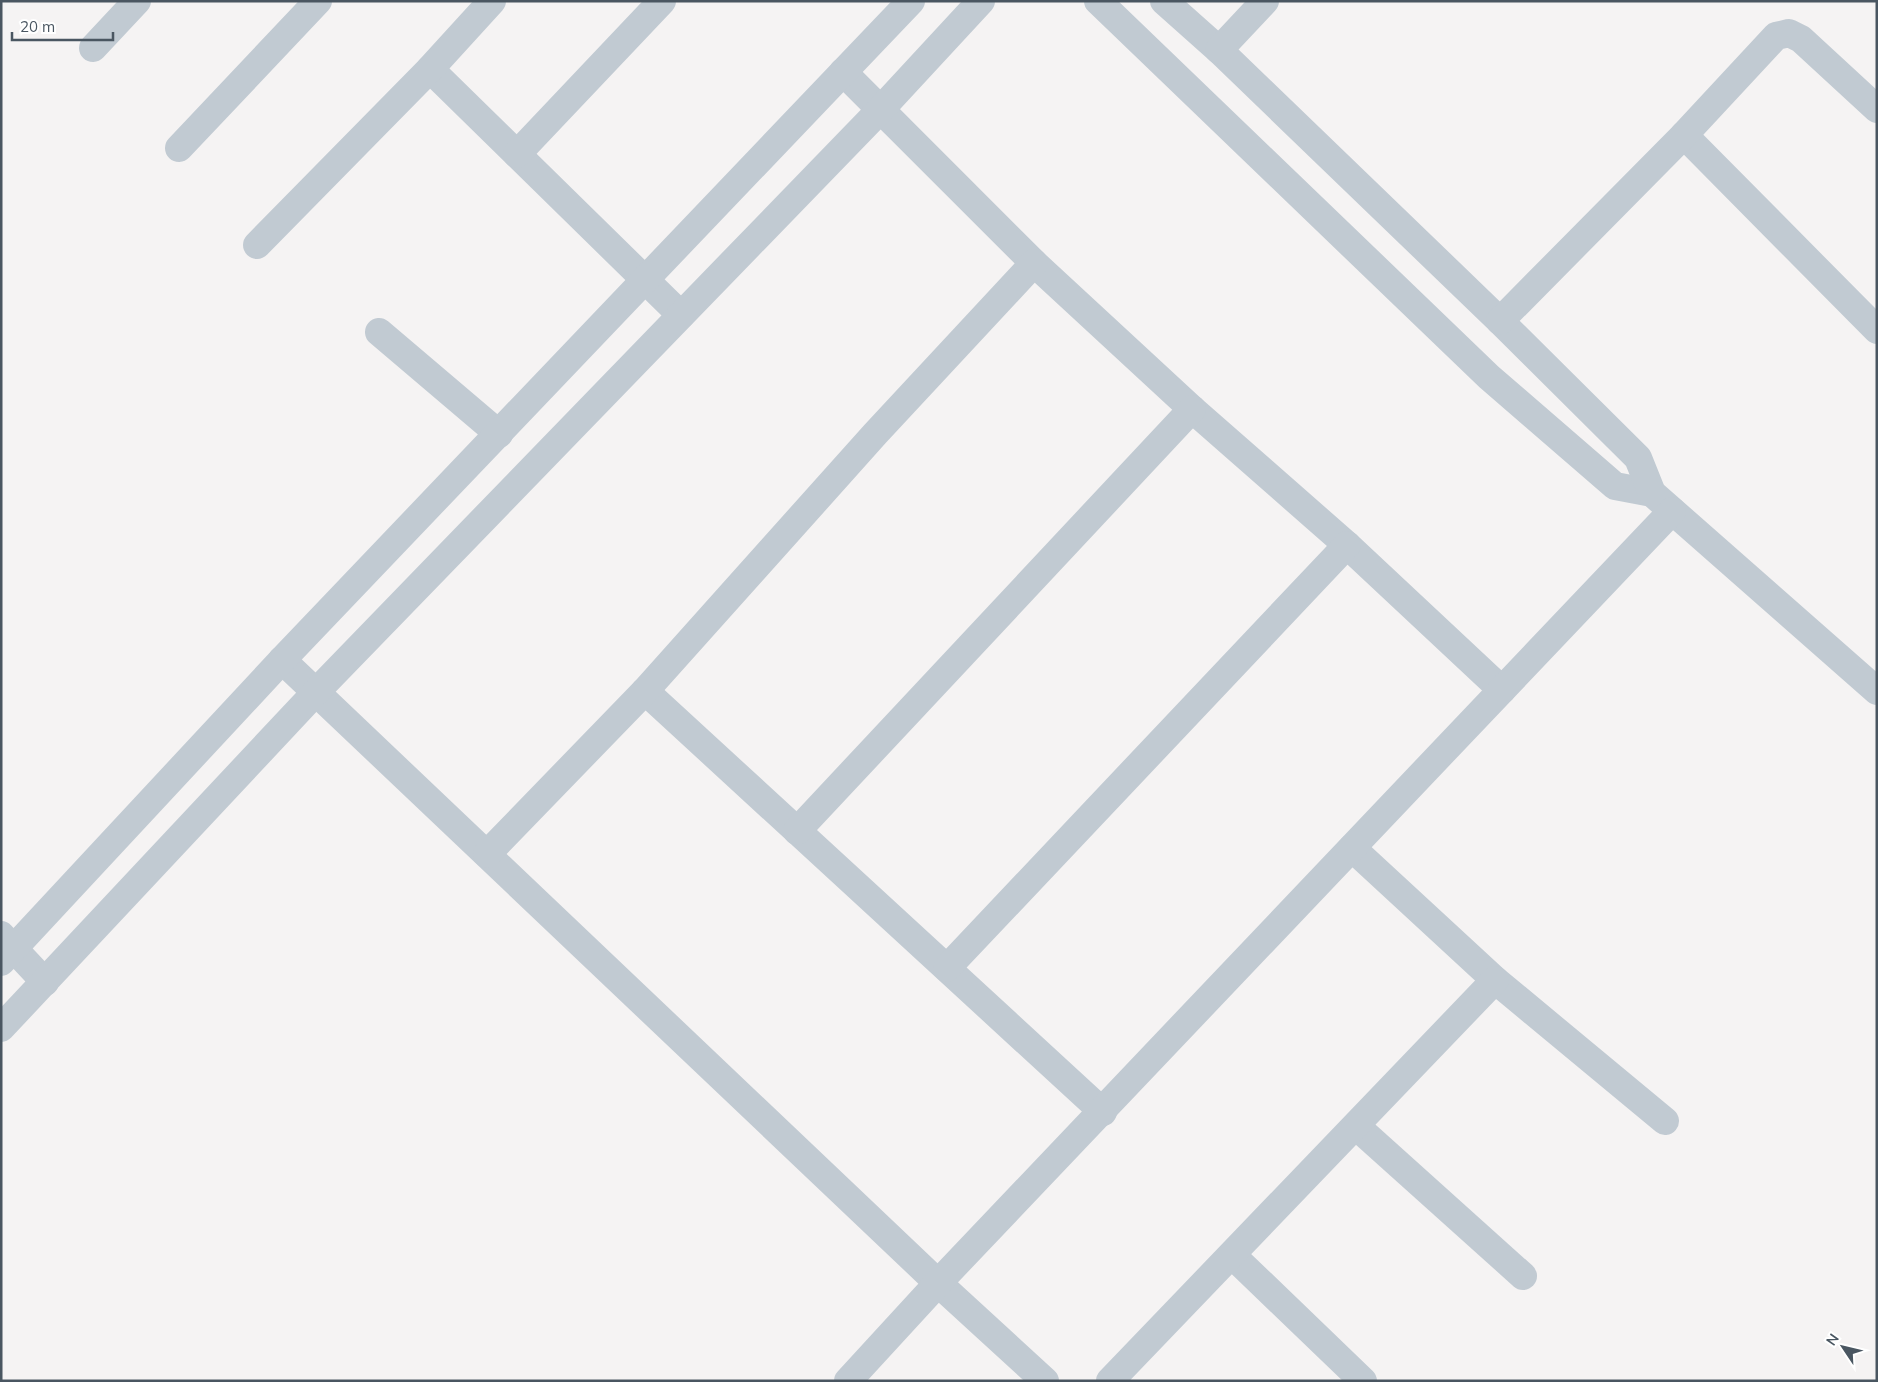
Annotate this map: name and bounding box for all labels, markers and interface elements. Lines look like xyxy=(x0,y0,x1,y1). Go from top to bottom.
scale bar xyxy=(12,10,114,42)
text: 20 m xyxy=(20,17,55,36)
north arrow xyxy=(1818,1322,1868,1372)
text: N xyxy=(1822,1330,1843,1349)

